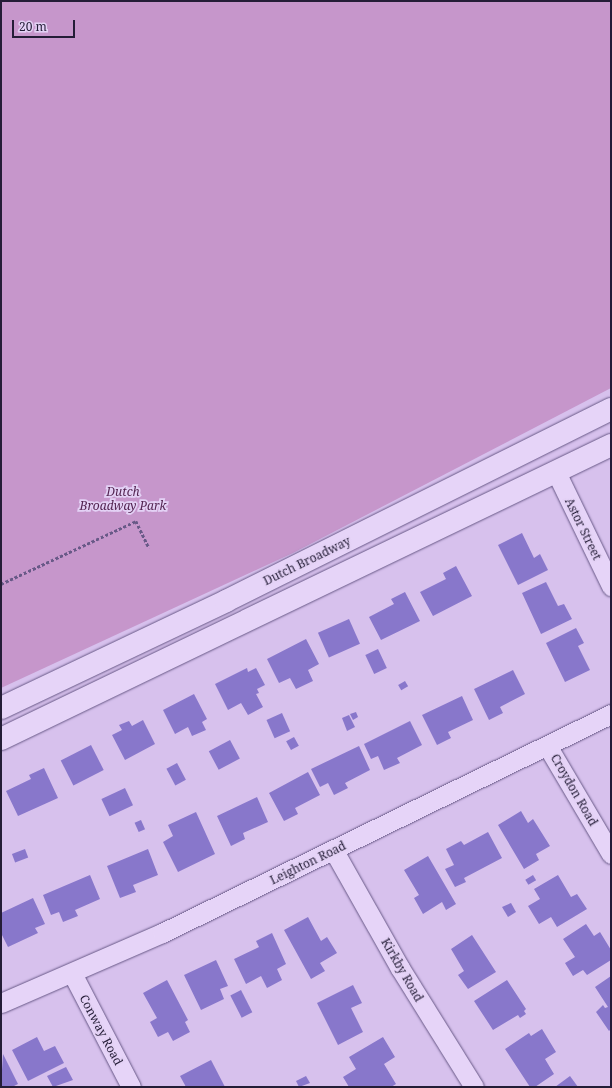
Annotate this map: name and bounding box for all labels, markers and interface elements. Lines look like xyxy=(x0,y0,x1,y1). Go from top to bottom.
scale bar xyxy=(14,12,77,38)
text: 20 m xyxy=(19,18,47,35)
park label: Dutch Broadway Park xyxy=(80,485,166,513)
street label: Astor Street xyxy=(562,496,604,562)
street label: Dutch Broadway xyxy=(261,534,353,588)
street label: Croydon Road xyxy=(548,752,600,828)
street label: Leighton Road xyxy=(268,838,348,888)
street label: Kirkby Road xyxy=(378,936,426,1004)
street label: Conway Road xyxy=(76,992,126,1068)

